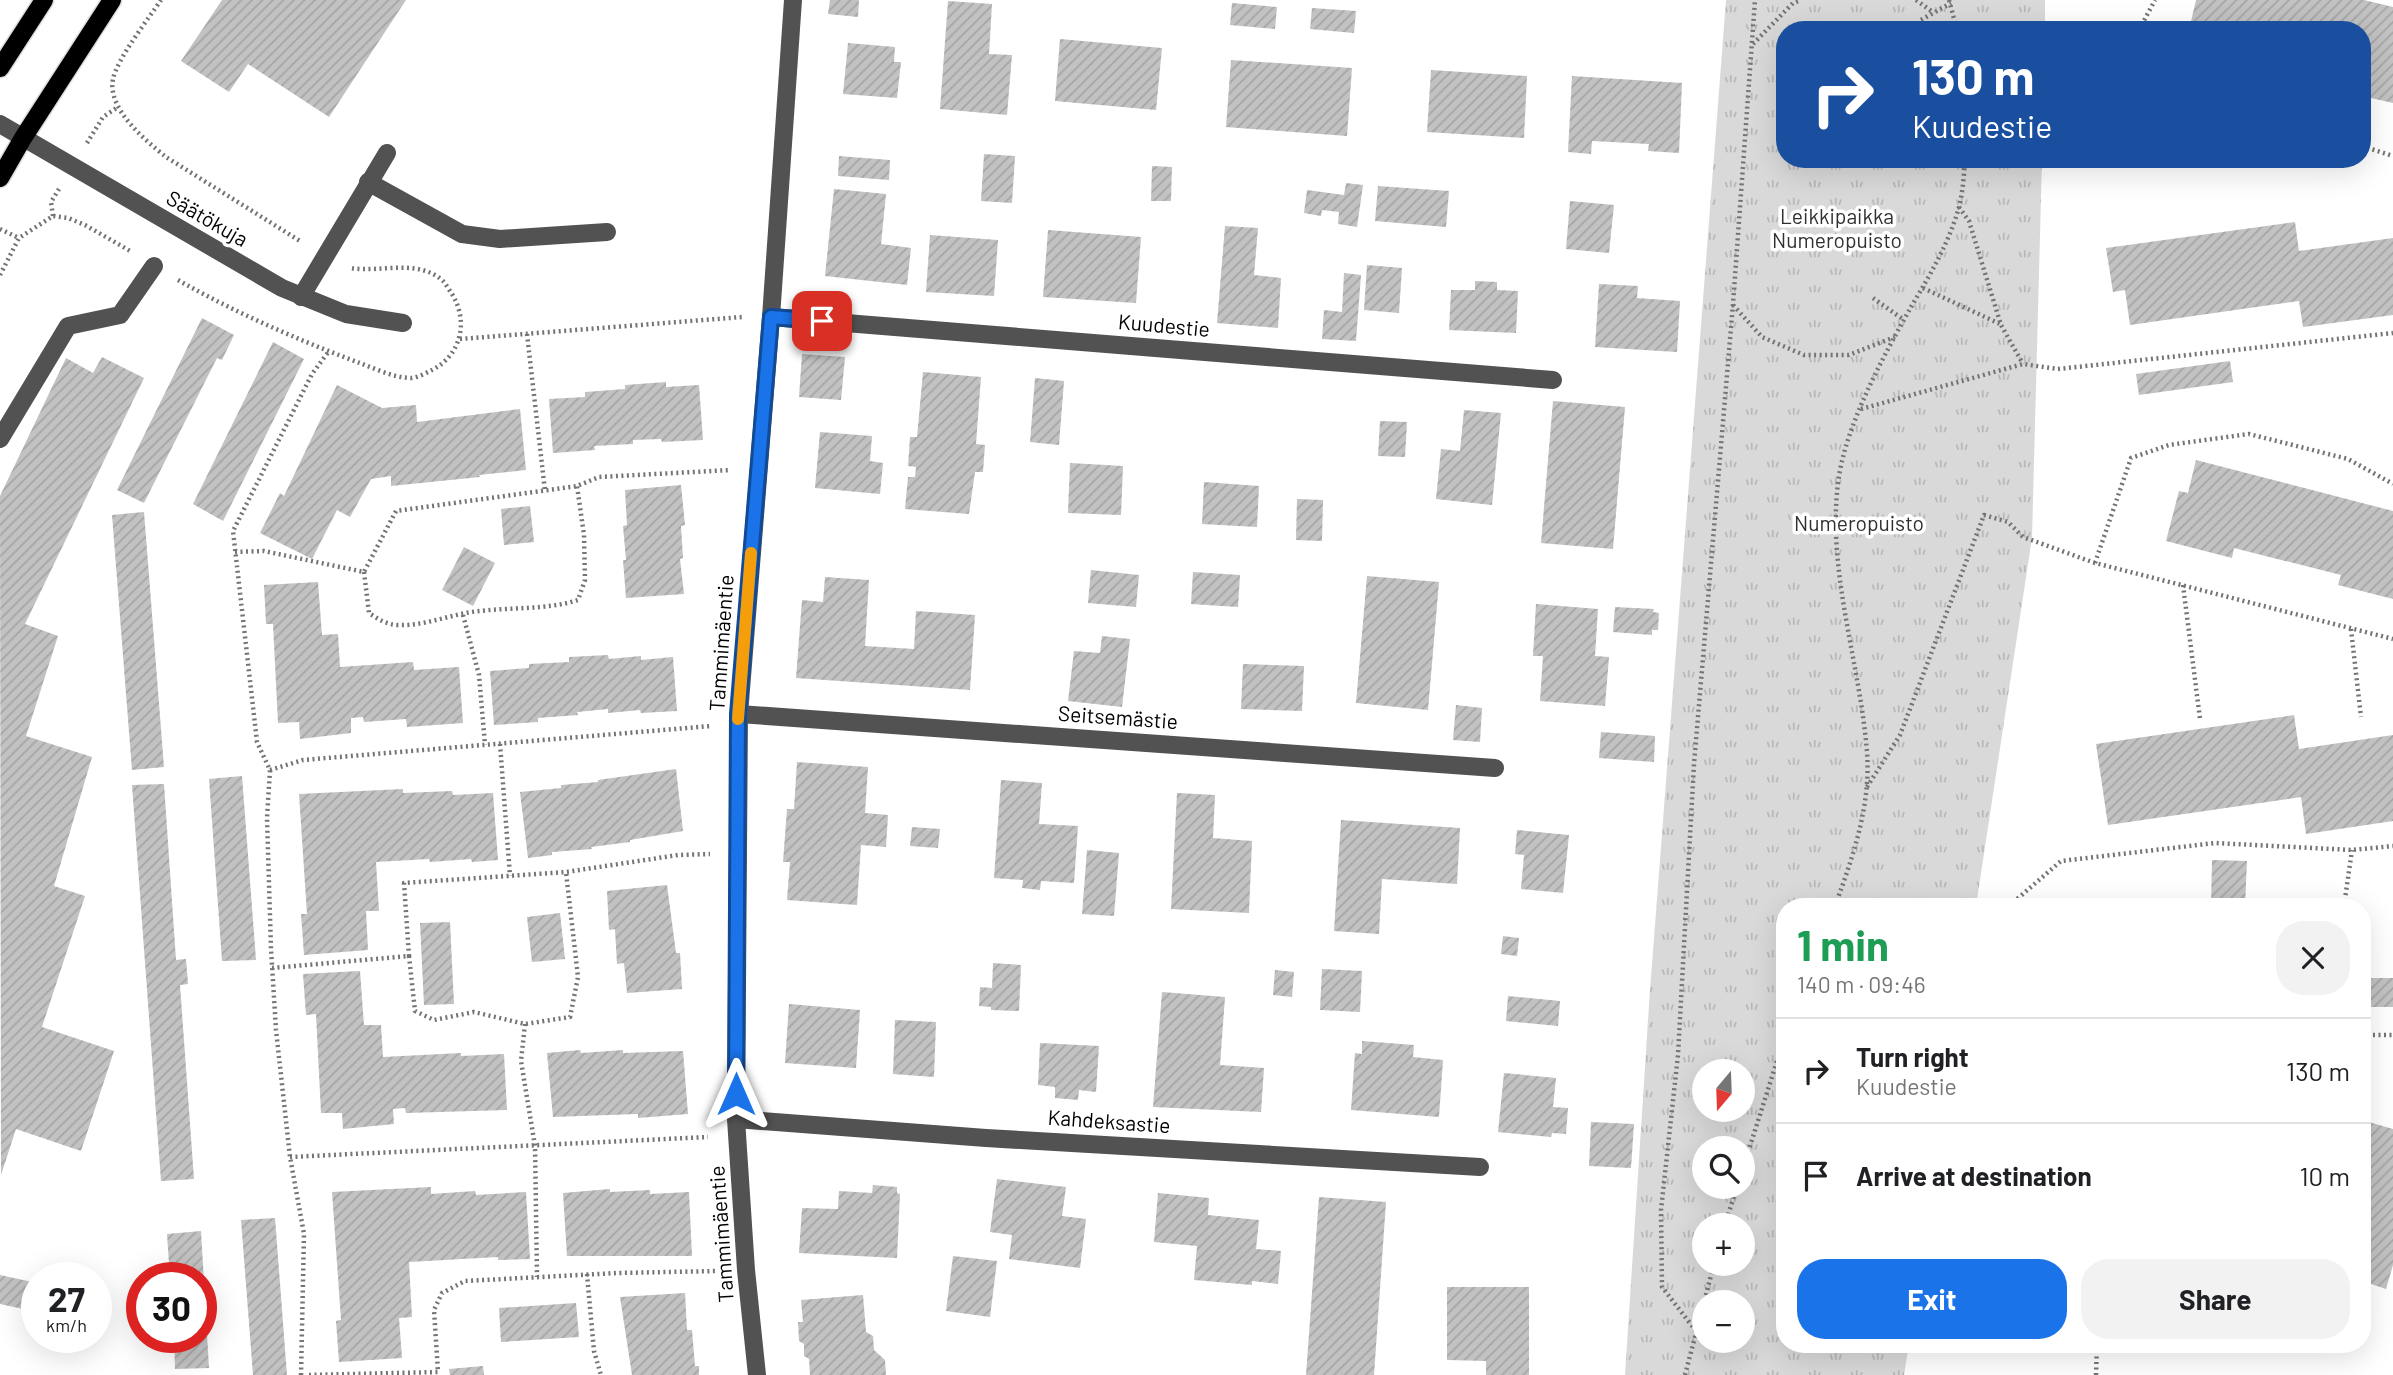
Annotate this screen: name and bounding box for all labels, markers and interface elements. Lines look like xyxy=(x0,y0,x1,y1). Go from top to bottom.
text: 130 m xyxy=(1912,46,2034,105)
icon: right xyxy=(1797,49,1888,140)
text: Kuudestie xyxy=(1912,106,2052,144)
street label: Säätökuja xyxy=(163,184,253,251)
park label: Leikkipaikka Numeropuisto xyxy=(1772,203,1902,252)
pin xyxy=(792,291,852,351)
icon: arrive xyxy=(803,302,841,340)
street label: Kuudestie xyxy=(1117,308,1211,341)
park label: Numeropuisto xyxy=(1794,510,1924,535)
street label: Tammimäentie xyxy=(703,574,738,712)
street label: Seitsemästie xyxy=(1057,700,1179,733)
text: 1 min xyxy=(1797,919,1889,969)
button: close xyxy=(2276,921,2350,995)
text: 140 m · 09:46 xyxy=(1797,970,1926,998)
text: Turn right xyxy=(1856,1041,1969,1072)
icon: right xyxy=(1797,1052,1835,1090)
text: 130 m xyxy=(2286,1055,2350,1086)
position arrow xyxy=(699,1057,773,1131)
north arrow xyxy=(1692,1059,1755,1122)
map controls xyxy=(1692,1059,1755,1353)
text: Kuudestie xyxy=(1856,1072,1957,1100)
street label: Kahdeksastie xyxy=(1047,1104,1171,1137)
button: search xyxy=(1692,1136,1755,1199)
icon: arrive xyxy=(1797,1157,1835,1195)
text: Arrive at destination xyxy=(1856,1160,2092,1191)
text: 10 m xyxy=(2300,1160,2350,1191)
street label: Tammimäentie xyxy=(703,1165,738,1303)
button: + xyxy=(1692,1213,1755,1276)
button: Exit xyxy=(1797,1259,2067,1339)
button: Share xyxy=(2081,1259,2350,1339)
speed limit sign: 30 xyxy=(126,1262,217,1353)
text: 27 xyxy=(48,1277,85,1319)
button: − xyxy=(1692,1290,1755,1353)
text: km/h xyxy=(46,1314,87,1336)

